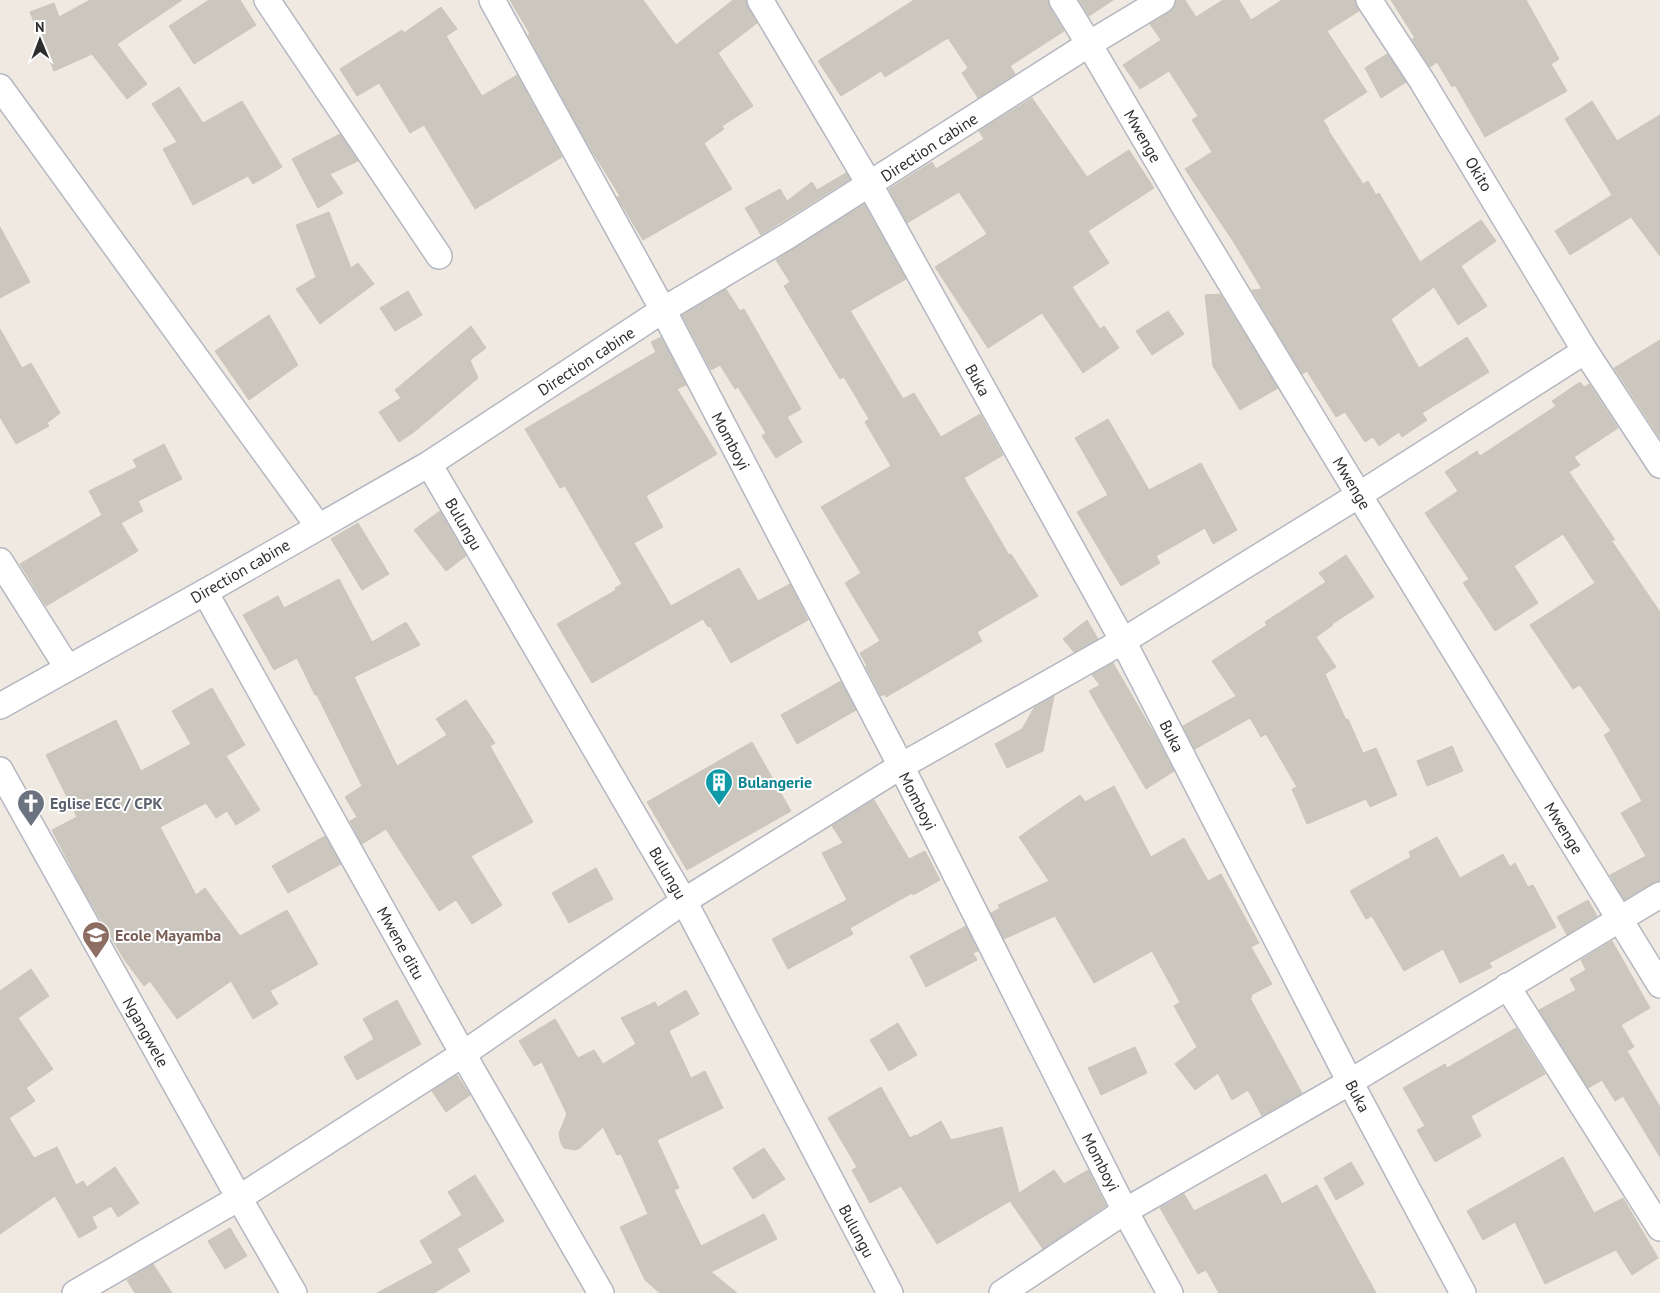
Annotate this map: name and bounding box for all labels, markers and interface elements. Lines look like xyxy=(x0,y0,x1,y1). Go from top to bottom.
north arrow xyxy=(15,15,65,65)
text: N xyxy=(35,18,45,36)
street label: Mwenge xyxy=(1120,106,1166,166)
street label: Direction cabine xyxy=(877,108,981,186)
street label: Okito xyxy=(1461,153,1497,195)
street label: Direction cabine xyxy=(534,322,638,400)
street label: Buka xyxy=(961,360,995,400)
street label: Momboyi xyxy=(707,408,755,474)
street label: Mwenge xyxy=(1329,453,1375,513)
street label: Bulungu xyxy=(441,494,487,554)
street label: Direction cabine xyxy=(187,534,293,608)
street label: Buka xyxy=(1155,717,1189,755)
building icon: Bulangerie xyxy=(704,767,734,806)
street label: Momboyi xyxy=(895,768,941,834)
place label: Bulangerie xyxy=(738,772,812,792)
church icon: Eglise ECC / CPK xyxy=(16,788,46,827)
place label: Eglise ECC / CPK xyxy=(50,793,162,813)
street label: Mwenge xyxy=(1540,798,1588,858)
street label: Bulungu xyxy=(645,843,691,903)
street label: Mwene ditu xyxy=(373,903,429,983)
school or university icon: Ecole Mayamba xyxy=(81,920,111,959)
place label: Ecole Mayamba xyxy=(115,925,221,945)
street label: Ngangwele xyxy=(119,993,173,1071)
street label: Buka xyxy=(1341,1076,1375,1116)
street label: Momboyi xyxy=(1078,1129,1124,1195)
street label: Bulungu xyxy=(835,1201,879,1261)

